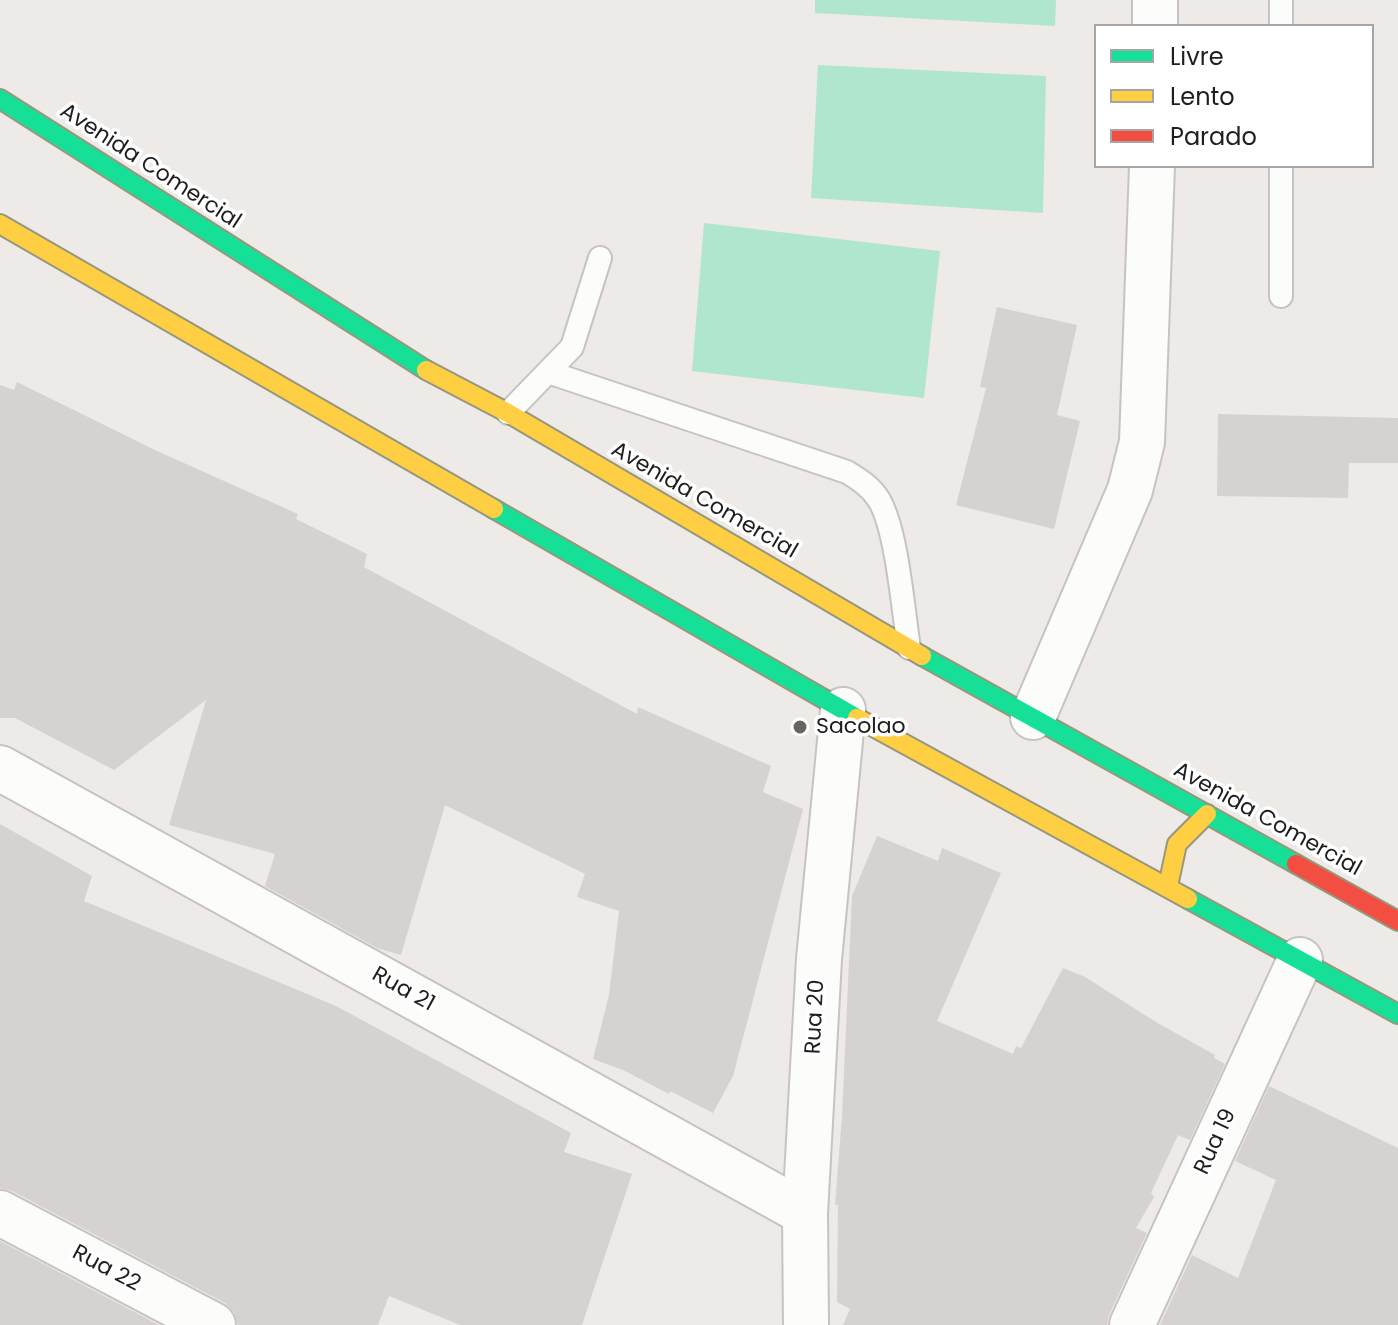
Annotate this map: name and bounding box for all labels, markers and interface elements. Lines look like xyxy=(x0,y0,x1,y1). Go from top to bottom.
legend xyxy=(1094,24,1374,168)
text: Livre xyxy=(1170,40,1224,73)
text: Lento xyxy=(1170,80,1235,113)
street label: Avenida Comercial xyxy=(55,99,245,235)
text: Parado xyxy=(1170,120,1257,153)
street label: Avenida Comercial xyxy=(606,437,802,565)
place label: Sacolao xyxy=(816,714,906,740)
marker: Sacolao xyxy=(791,718,809,736)
street label: Avenida Comercial xyxy=(1169,757,1365,883)
street label: Rua 21 xyxy=(367,962,439,1018)
street label: Rua 20 xyxy=(801,979,831,1055)
street label: Rua 19 xyxy=(1189,1105,1243,1179)
street label: Rua 22 xyxy=(67,1240,145,1298)

